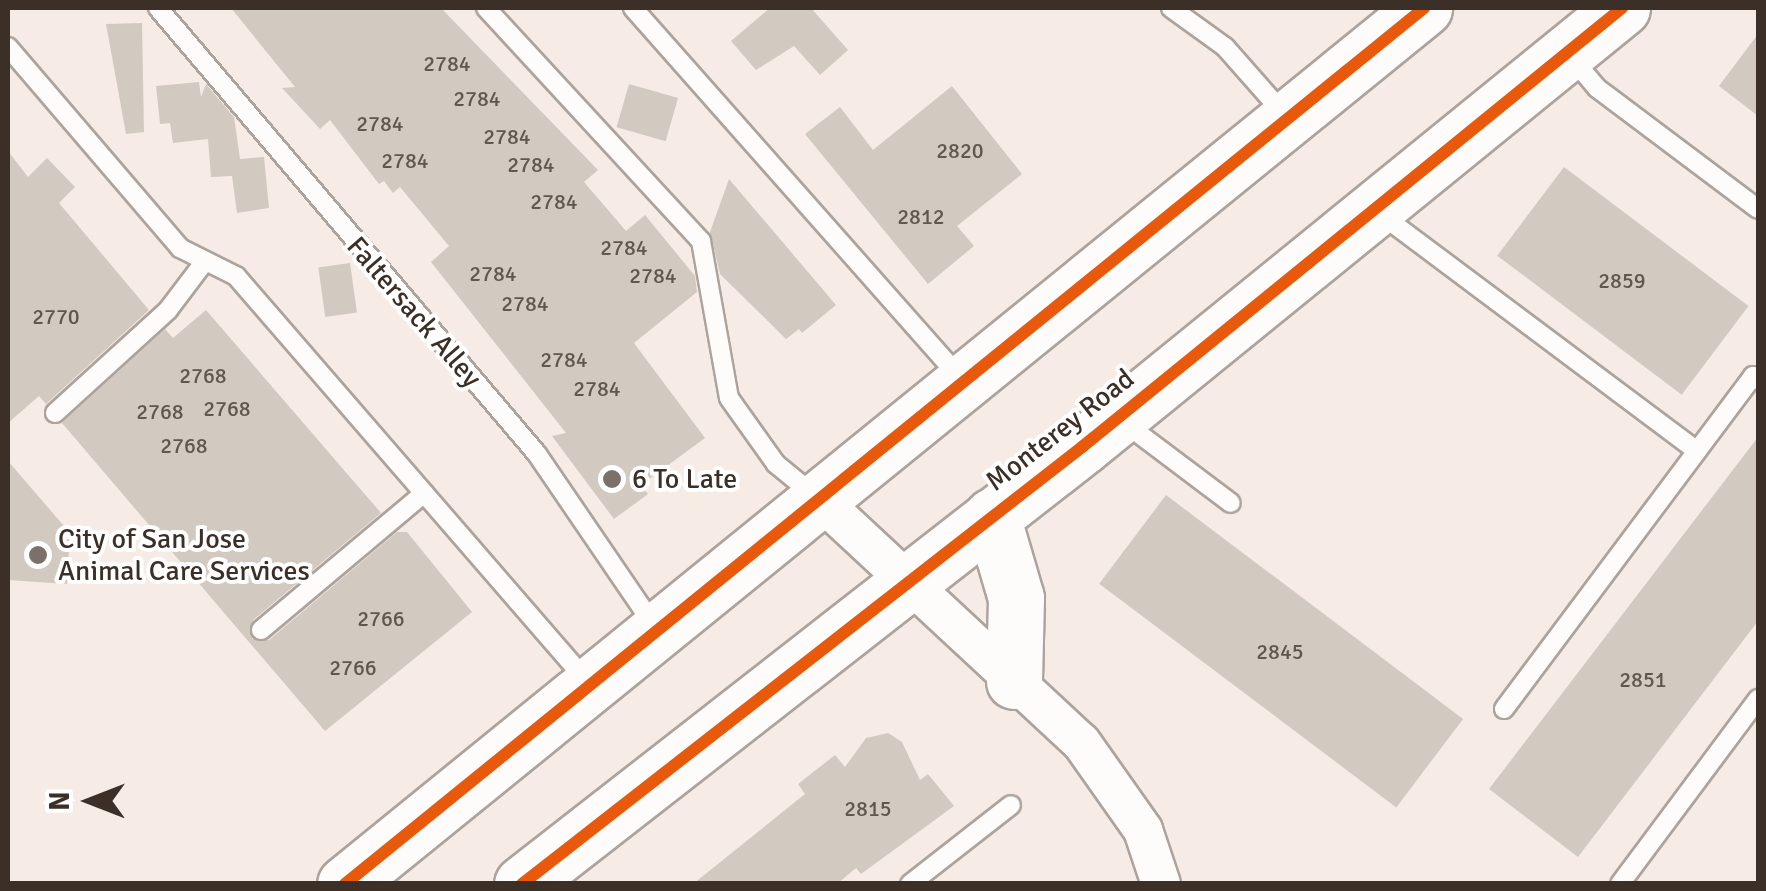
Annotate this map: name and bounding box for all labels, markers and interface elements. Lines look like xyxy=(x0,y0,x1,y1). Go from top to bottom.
house number: 2784 xyxy=(423,51,471,77)
house number: 2784 xyxy=(453,86,501,112)
house number: 2784 xyxy=(356,111,404,137)
house number: 2784 xyxy=(483,124,531,150)
house number: 2820 xyxy=(936,138,984,164)
house number: 2784 xyxy=(381,148,429,174)
house number: 2784 xyxy=(507,152,555,178)
house number: 2784 xyxy=(530,189,578,215)
house number: 2812 xyxy=(897,204,945,230)
street label: Faltersack Alley xyxy=(339,230,489,394)
house number: 2784 xyxy=(600,235,648,261)
house number: 2784 xyxy=(469,261,517,287)
house number: 2784 xyxy=(629,263,677,289)
house number: 2859 xyxy=(1598,268,1646,294)
house number: 2784 xyxy=(501,291,549,317)
house number: 2770 xyxy=(32,304,80,330)
house number: 2784 xyxy=(540,347,588,373)
street label: Monterey Road xyxy=(979,362,1141,498)
house number: 2768 xyxy=(179,363,227,389)
house number: 2784 xyxy=(573,376,621,402)
house number: 2768 xyxy=(203,396,251,422)
house number: 2768 xyxy=(136,399,184,425)
house number: 2768 xyxy=(160,433,208,459)
place label: 6 To Late xyxy=(632,462,737,496)
marker: 6 To Late xyxy=(601,468,623,490)
place label: City of San Jose Animal Care Services xyxy=(58,522,310,588)
marker: City of San Jose Animal Care Services xyxy=(27,544,49,566)
house number: 2766 xyxy=(357,606,405,632)
house number: 2845 xyxy=(1256,639,1304,665)
house number: 2766 xyxy=(329,655,377,681)
house number: 2851 xyxy=(1619,667,1667,693)
north arrow xyxy=(40,751,140,851)
text: N xyxy=(43,791,77,811)
house number: 2815 xyxy=(844,796,892,822)

